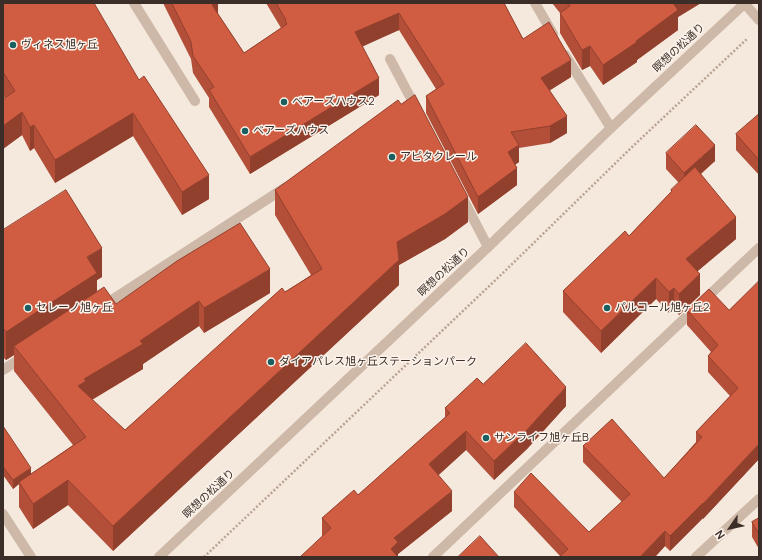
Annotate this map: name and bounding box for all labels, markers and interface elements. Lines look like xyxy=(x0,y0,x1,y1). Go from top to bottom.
street label: 瞑想の松通り xyxy=(650,21,708,75)
place label: ヴィネス旭ヶ丘 xyxy=(21,38,98,52)
marker: ヴィネス旭ヶ丘 xyxy=(8,40,18,50)
place label: ベアーズハウス2 xyxy=(292,95,375,109)
marker: ベアーズハウス2 xyxy=(279,97,289,107)
place label: ベアーズハウス xyxy=(253,124,329,138)
marker: ベアーズハウス xyxy=(240,126,250,136)
place label: アピタクレール xyxy=(400,150,477,164)
marker: アピタクレール xyxy=(387,152,397,162)
street label: 瞑想の松通り xyxy=(415,245,473,299)
place label: セレーノ旭ヶ丘 xyxy=(36,301,113,315)
place label: パルコール旭ヶ丘2 xyxy=(615,301,709,315)
marker: セレーノ旭ヶ丘 xyxy=(23,303,33,313)
marker: パルコール旭ヶ丘2 xyxy=(602,303,612,313)
place label: ダイアパレス旭ヶ丘ステーションパーク xyxy=(279,355,477,369)
marker: ダイアパレス旭ヶ丘ステーションパーク xyxy=(266,357,276,367)
place label: サンライフ旭ヶ丘B xyxy=(494,431,589,445)
marker: サンライフ旭ヶ丘B xyxy=(481,433,491,443)
street label: 瞑想の松通り xyxy=(180,467,238,521)
north arrow xyxy=(710,508,750,548)
text: N xyxy=(711,528,728,542)

